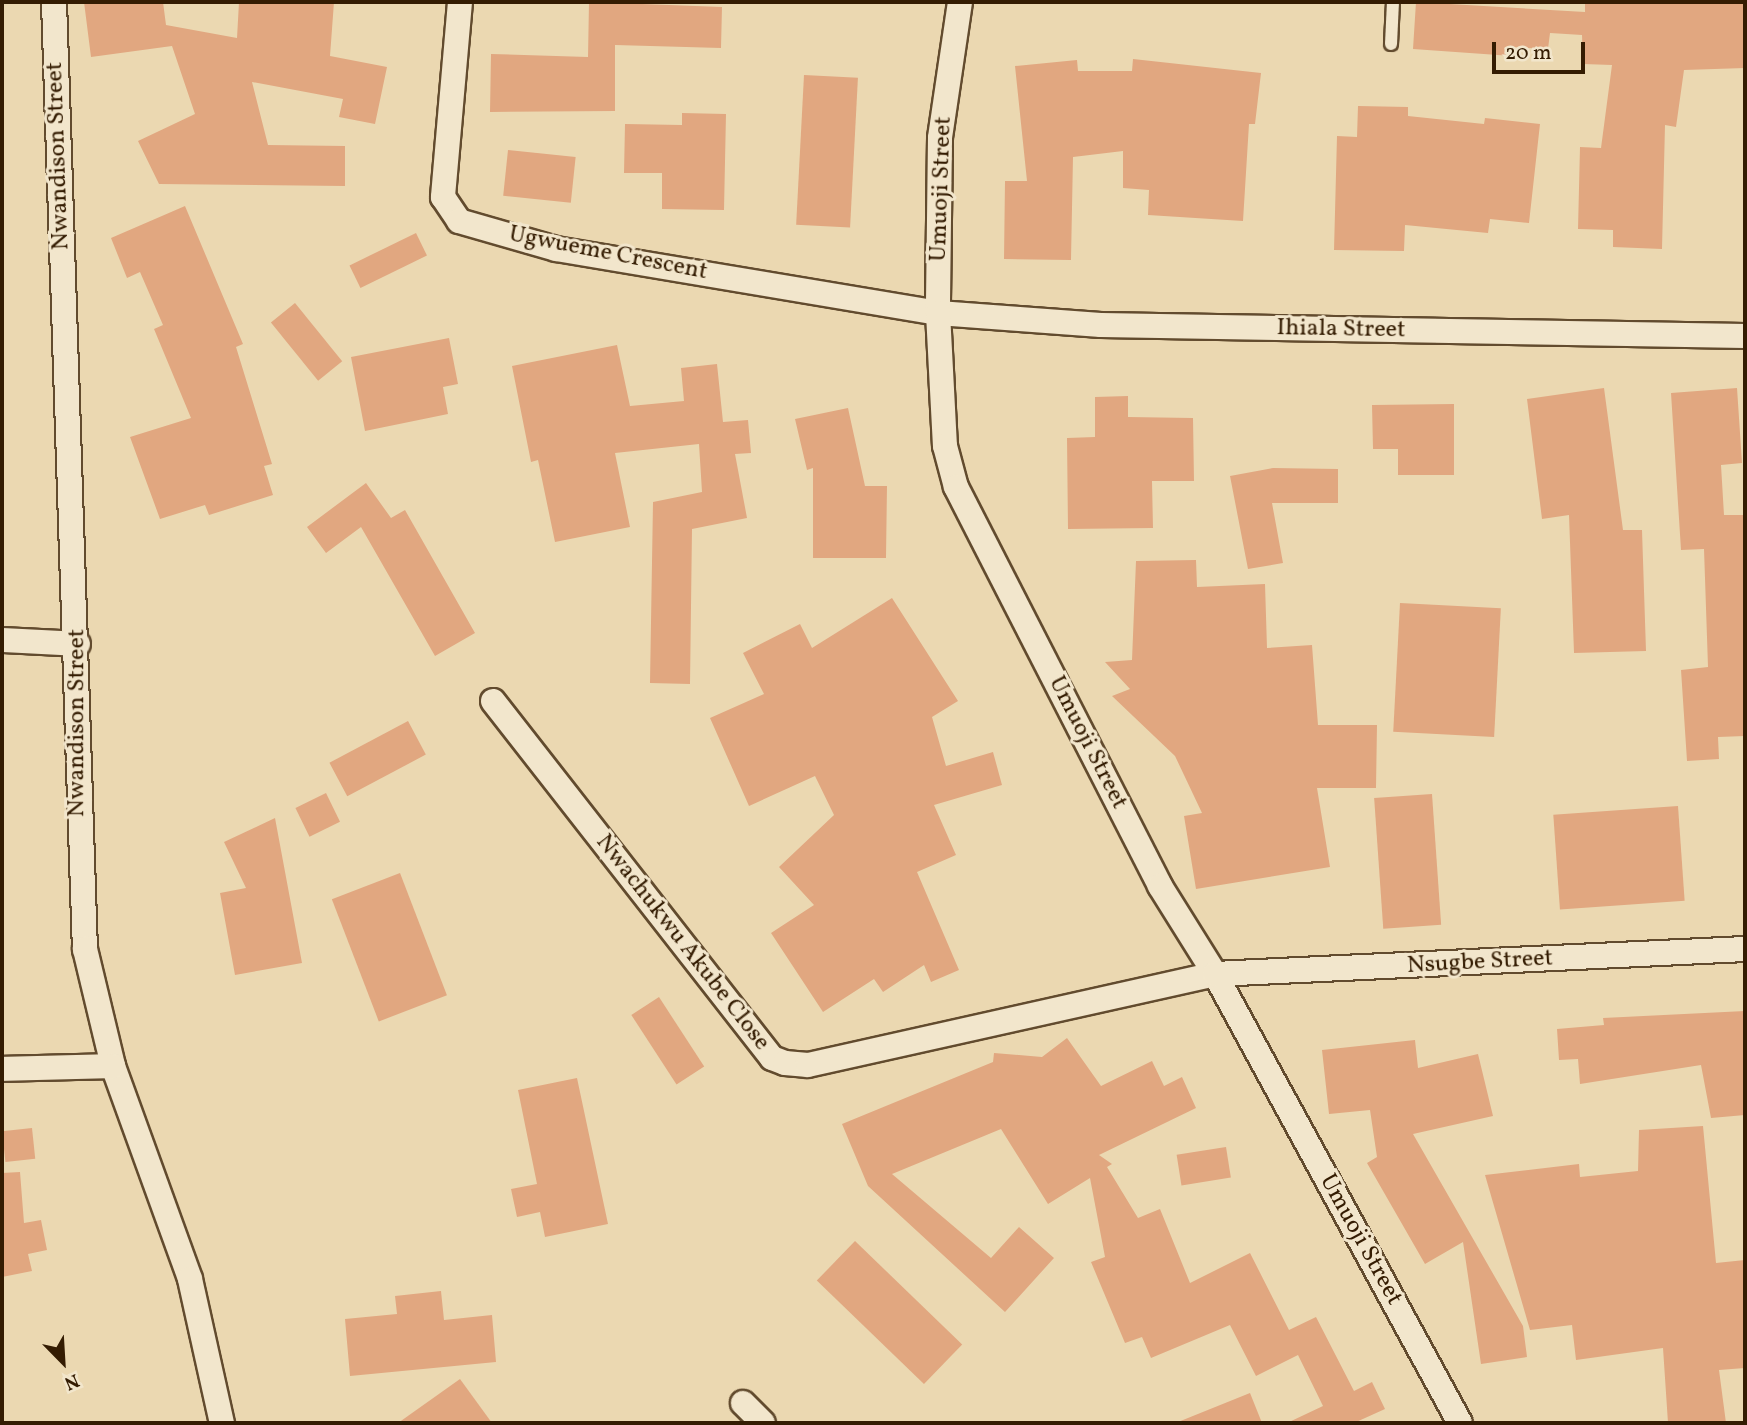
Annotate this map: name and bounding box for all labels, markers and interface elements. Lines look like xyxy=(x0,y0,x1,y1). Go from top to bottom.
scale bar xyxy=(1495,28,1588,72)
text: 20 m xyxy=(1505,39,1551,68)
street label: Nwandison Street xyxy=(41,61,77,251)
street label: Umuoji Street xyxy=(925,116,959,262)
street label: Ugwueme Crescent xyxy=(506,221,710,287)
street label: Ihiala Street xyxy=(1276,314,1406,346)
street label: Nwandison Street xyxy=(64,629,92,817)
street label: Umuoji Street xyxy=(1041,672,1133,814)
street label: Nwachukwu Akube Close xyxy=(589,829,775,1057)
street label: Nsugbe Street xyxy=(1406,945,1554,981)
street label: Umuoji Street xyxy=(1312,1169,1408,1311)
north arrow xyxy=(28,1327,98,1397)
text: N xyxy=(60,1366,83,1396)

